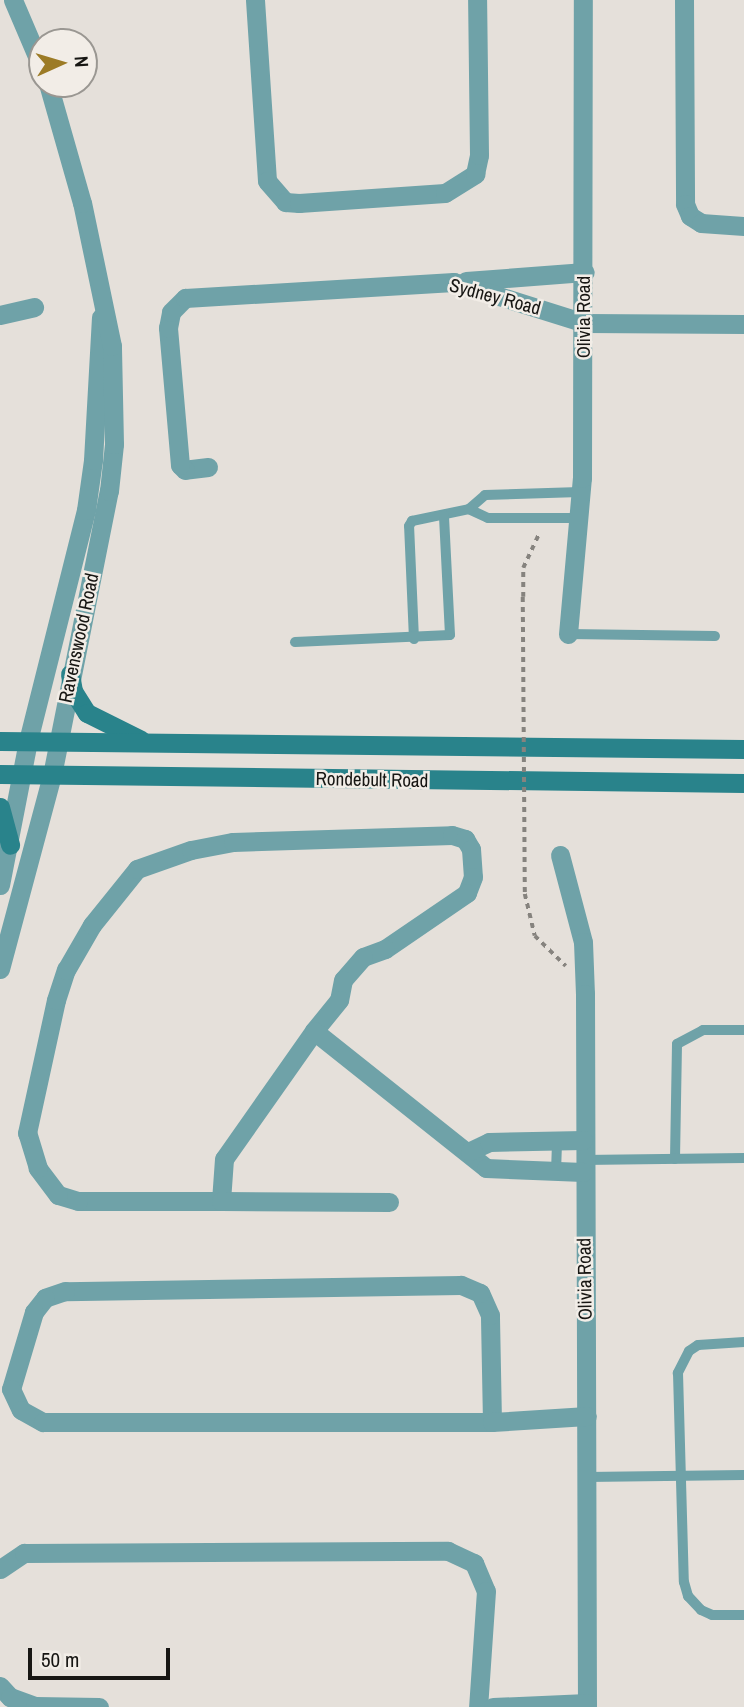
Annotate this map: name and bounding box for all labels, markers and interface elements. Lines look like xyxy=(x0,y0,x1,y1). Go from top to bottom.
north arrow xyxy=(28,28,98,98)
text: N xyxy=(69,55,95,68)
street label: Sydney Road xyxy=(447,274,543,320)
street label: Olivia Road xyxy=(573,276,595,358)
street label: Ravenswood Road xyxy=(54,571,104,705)
street label: Rondebult Road xyxy=(316,768,428,792)
street label: Olivia Road xyxy=(573,1238,597,1320)
scale bar xyxy=(32,1634,173,1678)
text: 50 m xyxy=(41,1645,79,1674)

